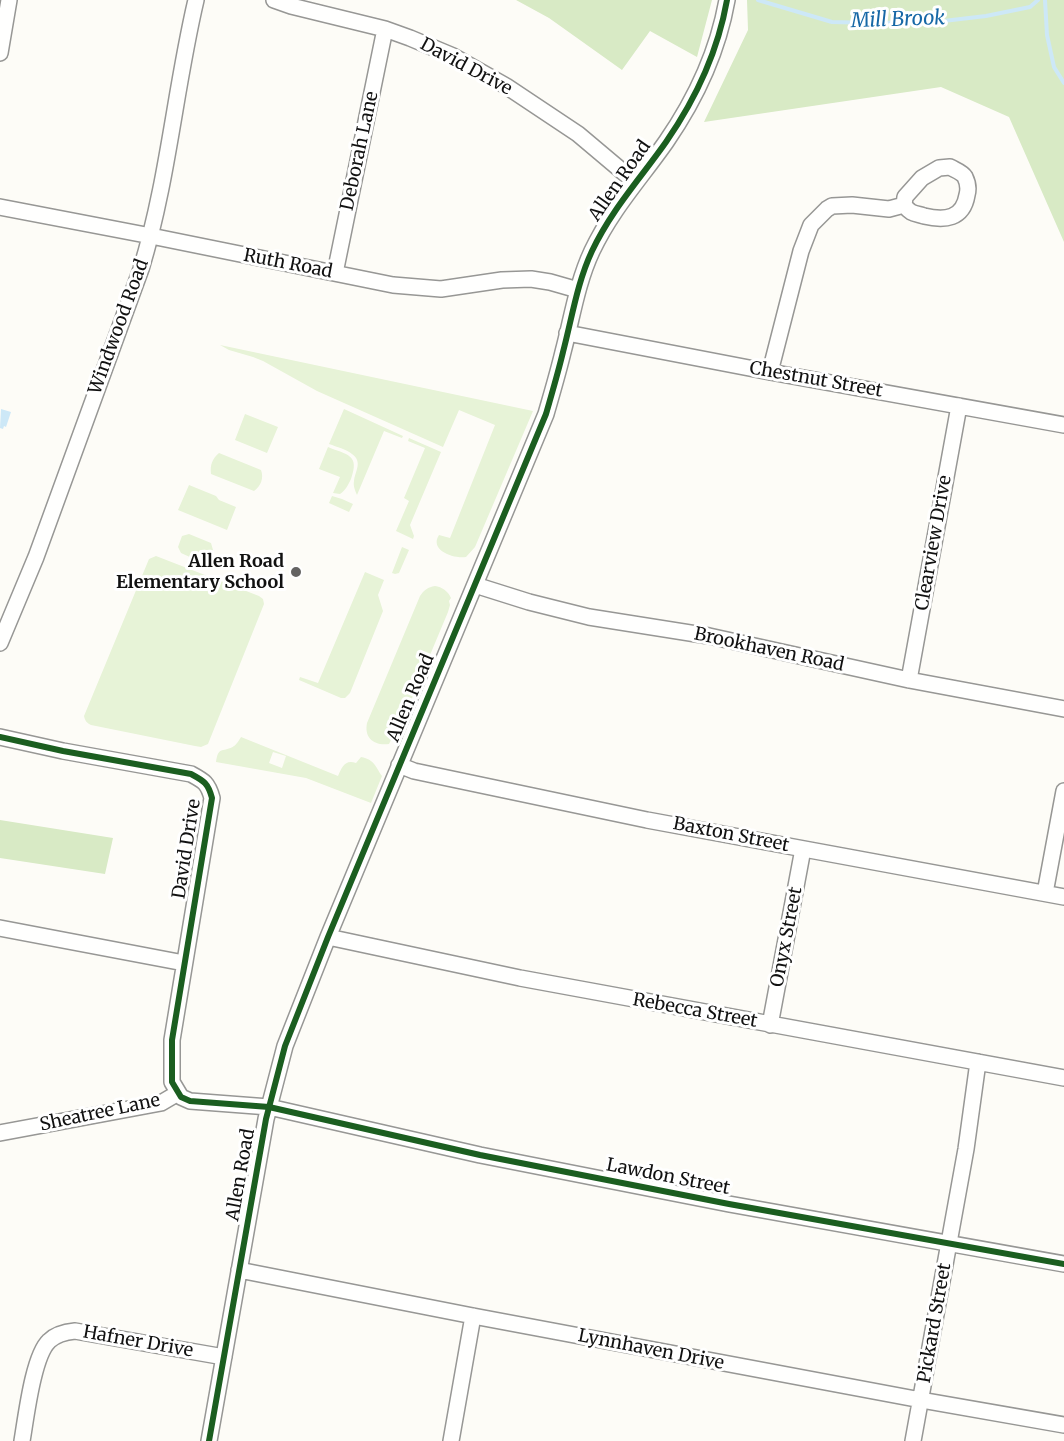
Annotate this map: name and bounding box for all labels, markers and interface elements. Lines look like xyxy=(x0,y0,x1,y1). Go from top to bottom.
water label: Mill Brook xyxy=(851,6,945,34)
street label: David Drive xyxy=(416,34,516,100)
street label: Deborah Lane xyxy=(337,89,383,213)
street label: Allen Road xyxy=(584,137,656,225)
street label: Ruth Road xyxy=(242,245,334,283)
street label: Windwood Road xyxy=(85,256,153,398)
street label: Chestnut Street xyxy=(748,358,884,402)
street label: Clearview Drive xyxy=(912,474,956,612)
place label: Allen Road Elementary School xyxy=(116,551,284,594)
marker: Allen Road Elementary School xyxy=(289,565,303,579)
street label: Brookhaven Road xyxy=(692,624,846,676)
street label: Allen Road xyxy=(383,651,439,745)
street label: David Drive xyxy=(168,798,206,900)
street label: Baxton Street xyxy=(671,813,791,857)
street label: Onyx Street xyxy=(767,885,807,989)
street label: Rebecca Street xyxy=(631,989,759,1033)
street label: Sheatree Lane xyxy=(38,1090,162,1136)
street label: Allen Road xyxy=(222,1127,260,1223)
street label: Lawdon Street xyxy=(604,1154,732,1200)
street label: Pickard Street xyxy=(914,1261,956,1385)
street label: Hafner Drive xyxy=(81,1322,195,1362)
street label: Lynnhaven Drive xyxy=(576,1325,726,1375)

